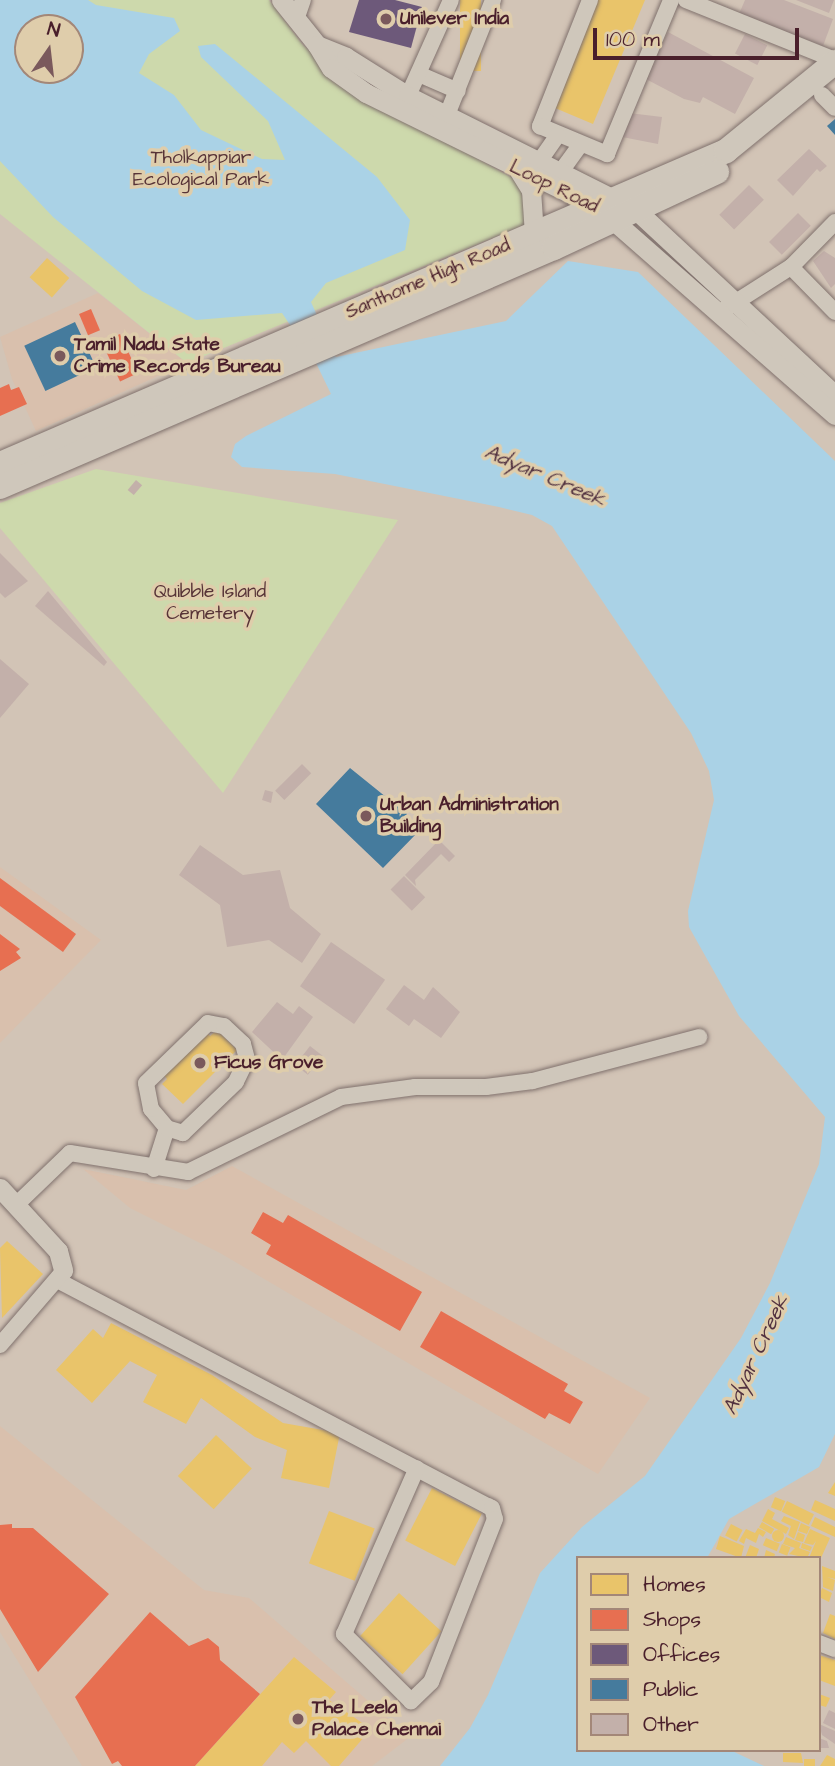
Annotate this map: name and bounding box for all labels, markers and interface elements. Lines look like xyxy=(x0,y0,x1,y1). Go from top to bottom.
place label: Unilever India xyxy=(400,8,509,30)
marker: Unilever India xyxy=(378,11,394,27)
north arrow xyxy=(14,14,84,84)
scale bar xyxy=(597,14,804,58)
text: N xyxy=(45,16,63,45)
text: 100 m xyxy=(606,25,660,54)
park label: Tholkappiar Ecological Park xyxy=(133,147,269,191)
street label: Loop Road xyxy=(506,156,602,218)
street label: Santhome High Road xyxy=(342,234,514,324)
place label: Tamil Nadu State Crime Records Bureau xyxy=(74,334,281,378)
marker: Tamil Nadu State Crime Records Bureau xyxy=(52,348,68,364)
water label: Adyar Creek xyxy=(481,439,609,513)
park label: Quibble Island Cemetery xyxy=(154,581,266,625)
place label: Urban Administration Building xyxy=(380,794,559,838)
marker: Urban Administration Building xyxy=(358,808,374,824)
place label: Ficus Grove xyxy=(214,1052,323,1074)
marker: Ficus Grove xyxy=(192,1055,208,1071)
water label: Adyar Creek xyxy=(717,1291,795,1419)
legend xyxy=(576,1556,821,1752)
text: Homes xyxy=(643,1570,706,1599)
text: Shops xyxy=(643,1605,701,1634)
text: Offices xyxy=(643,1640,720,1669)
text: Public xyxy=(643,1675,699,1704)
place label: The Leela Palace Chennai xyxy=(312,1697,441,1741)
text: Other xyxy=(643,1710,699,1739)
marker: The Leela Palace Chennai xyxy=(290,1711,306,1727)

